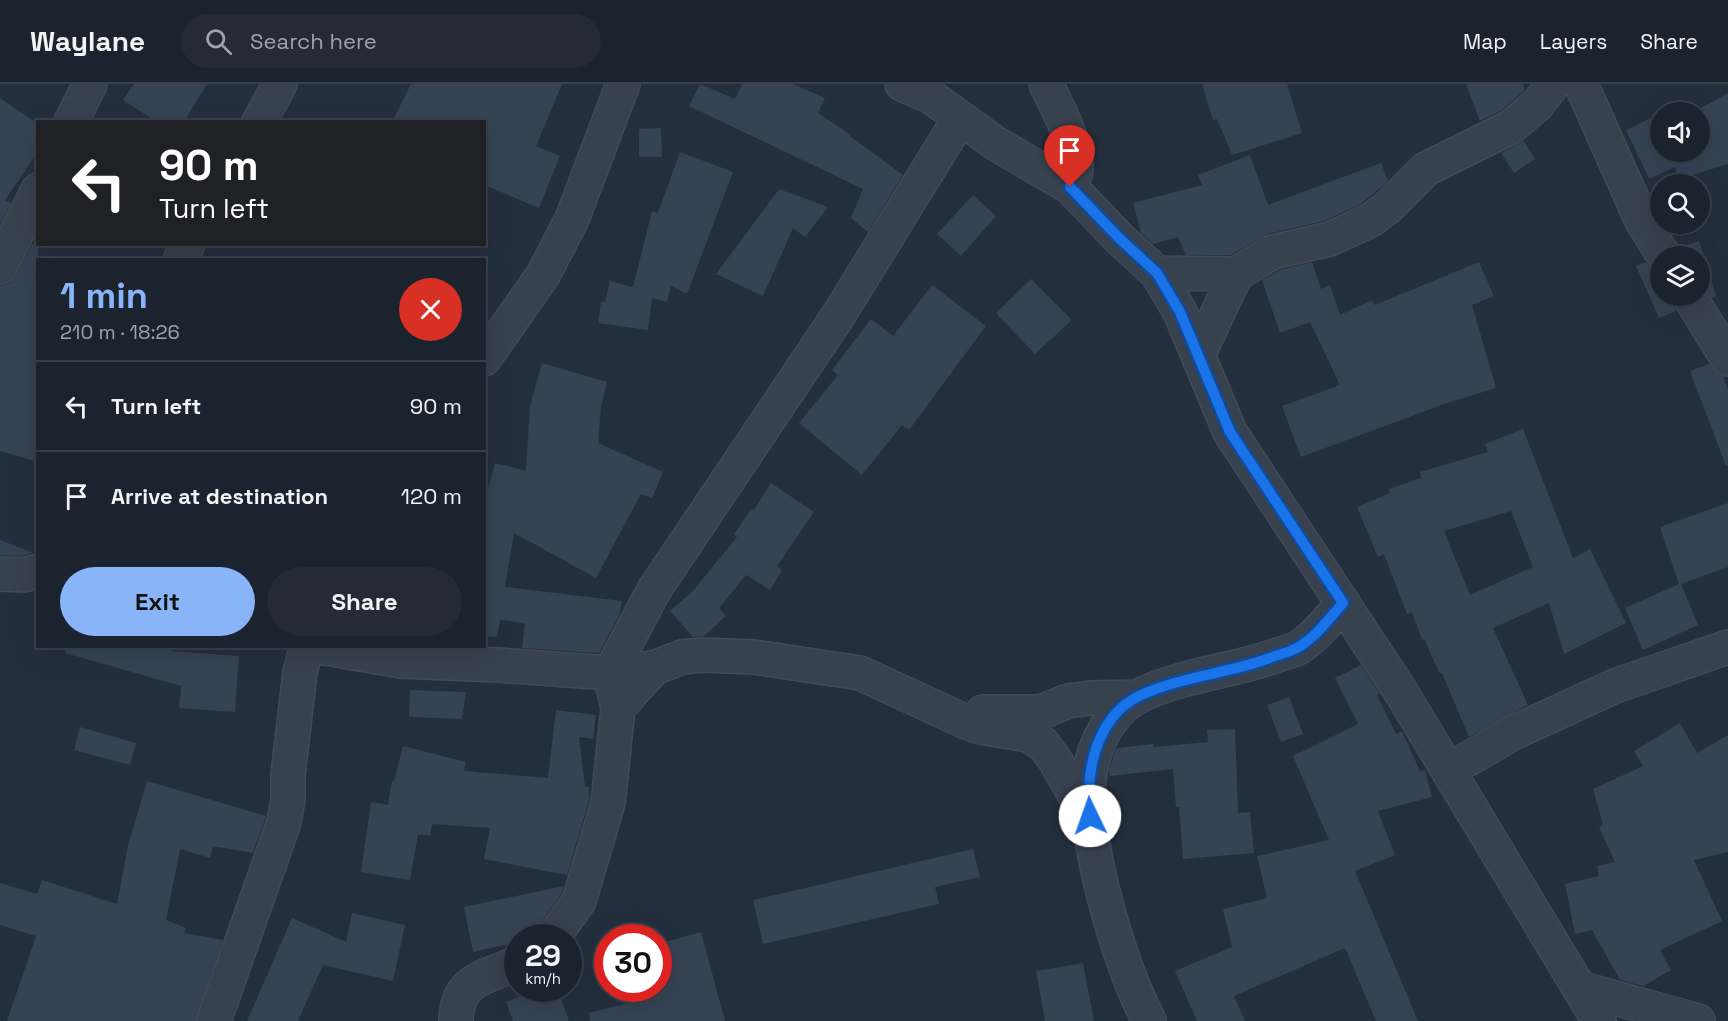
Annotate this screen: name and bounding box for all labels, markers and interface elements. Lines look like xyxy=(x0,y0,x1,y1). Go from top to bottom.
search box xyxy=(181,14,601,68)
text: Waylane xyxy=(30,23,145,59)
icon: search xyxy=(202,25,235,58)
text: Search here xyxy=(250,27,377,55)
text: Map xyxy=(1463,28,1507,55)
text: Layers xyxy=(1540,28,1607,55)
text: Share xyxy=(1640,28,1698,55)
map controls xyxy=(1650,102,1710,306)
button: sound xyxy=(1650,102,1710,162)
pin xyxy=(1044,125,1095,187)
icon: arrive xyxy=(1053,134,1086,167)
text: 90 m xyxy=(159,139,259,192)
icon: left xyxy=(60,144,138,222)
button: search xyxy=(1650,174,1710,234)
text: Turn left xyxy=(159,191,269,226)
button: layers xyxy=(1650,246,1710,306)
text: 1 min xyxy=(60,273,148,319)
button: close xyxy=(399,278,462,341)
text: 210 m · 18:26 xyxy=(60,319,180,345)
icon: left xyxy=(60,390,93,423)
text: Turn left xyxy=(111,392,201,420)
text: 90 m xyxy=(410,392,462,420)
icon: arrive xyxy=(60,480,93,513)
text: Arrive at destination xyxy=(111,482,328,510)
text: 120 m xyxy=(401,482,462,510)
button: Exit xyxy=(60,567,255,636)
button: Share xyxy=(267,567,462,636)
position arrow xyxy=(1058,784,1122,848)
speed limit sign: 30 xyxy=(594,924,672,1002)
text: 29 xyxy=(525,936,561,975)
text: km/h xyxy=(525,969,561,988)

